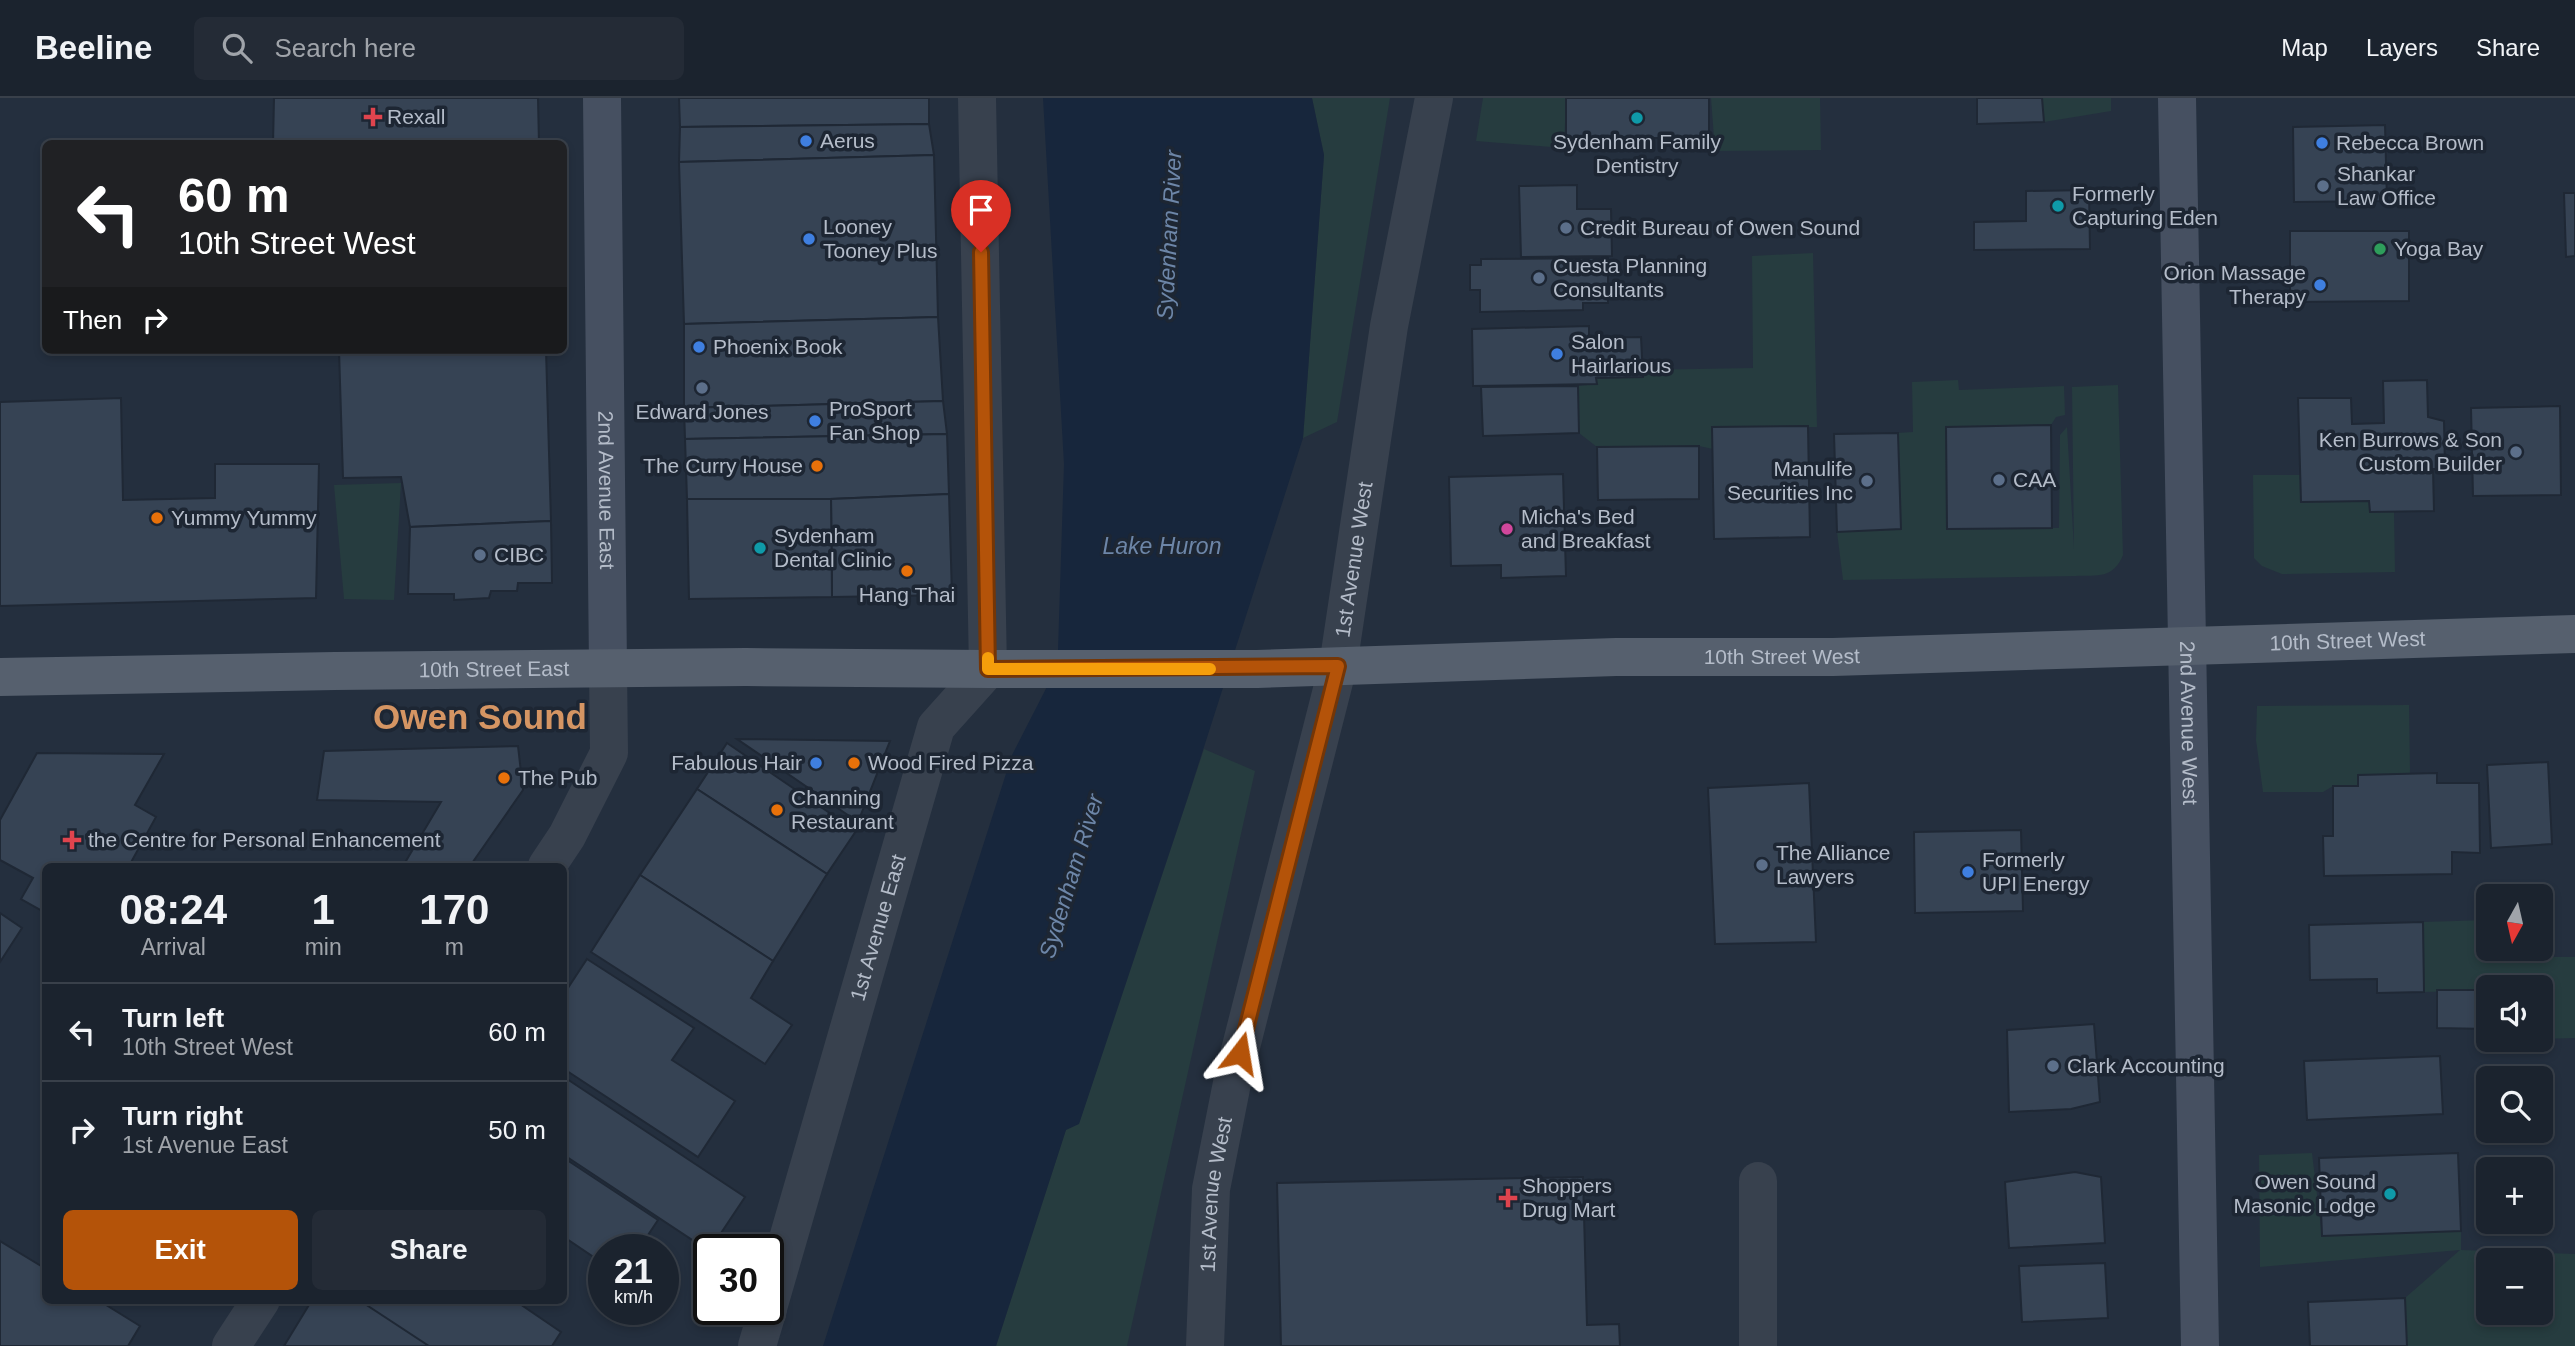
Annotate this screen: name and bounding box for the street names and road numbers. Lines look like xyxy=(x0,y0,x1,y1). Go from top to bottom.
street label: 2nd Avenue East xyxy=(594,411,619,570)
street label: 1st Avenue West xyxy=(1330,480,1376,639)
street label: 10th Street West xyxy=(2269,627,2426,654)
street label: 2nd Avenue West xyxy=(2176,641,2202,805)
street label: 10th Street West xyxy=(1704,644,1860,668)
street label: 10th Street East xyxy=(418,657,570,681)
street label: 1st Avenue East xyxy=(845,851,910,1003)
street label: 1st Avenue West xyxy=(1196,1115,1236,1273)

